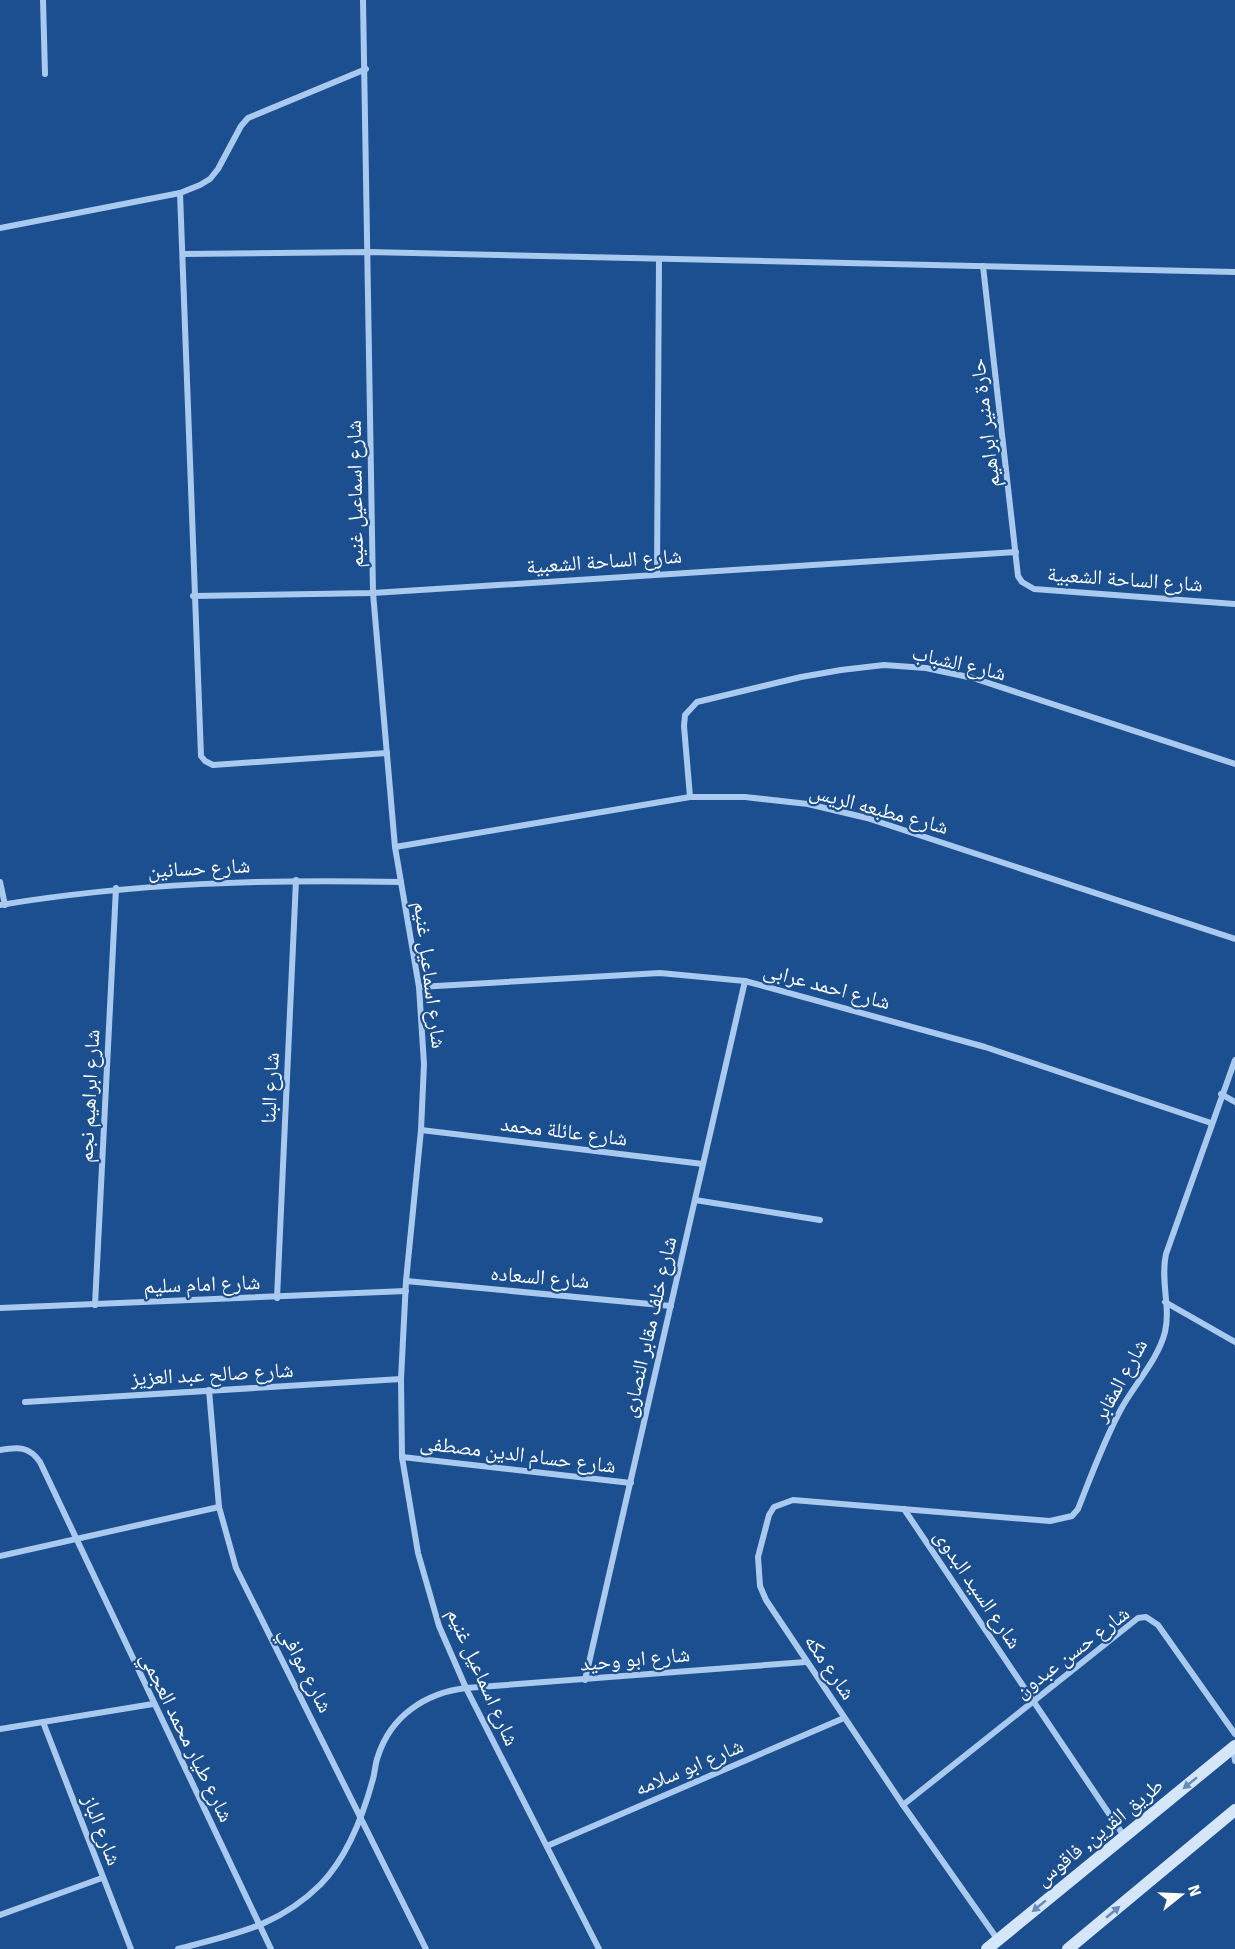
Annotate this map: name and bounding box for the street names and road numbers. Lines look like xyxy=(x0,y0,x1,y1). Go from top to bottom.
street label: حارة منير ابراهيم xyxy=(964,357,1007,489)
street label: شارع اسماعيل غنيم xyxy=(341,420,370,568)
street label: شارع الساحة الشعبية xyxy=(525,543,683,579)
street label: شارع الساحة الشعبية xyxy=(1046,561,1204,597)
street label: شارع الشباب xyxy=(910,640,1008,686)
street label: شارع مطبعه الريس xyxy=(807,778,951,840)
street label: شارع حسانين xyxy=(147,852,251,884)
street label: شارع اسماعيل غنيم xyxy=(407,900,452,1050)
street label: شارع احمد عرابى xyxy=(761,957,893,1015)
street label: شارع ابراهيم نجم xyxy=(73,1029,106,1163)
street label: شارع البنا xyxy=(255,1052,285,1124)
street label: شارع عائلة محمد xyxy=(499,1110,629,1152)
street label: شارع خلف مقابر النصارى xyxy=(616,1234,682,1420)
street label: شارع السعاده xyxy=(489,1260,591,1294)
street label: شارع امام سليم xyxy=(143,1269,261,1300)
street label: شارع المقابر xyxy=(1086,1334,1153,1427)
street label: شارع صالح عبد العزيز xyxy=(129,1357,294,1391)
street label: شارع حسام الدين مصطفى xyxy=(418,1429,617,1480)
street label: شارع السيد البدوى xyxy=(929,1524,1027,1654)
street label: شارع حسن عبدون xyxy=(1009,1600,1135,1704)
street label: شارع اسماعيل غنيم xyxy=(440,1604,525,1750)
street label: شارع موافي xyxy=(271,1623,339,1718)
street label: شارع مكه xyxy=(799,1629,861,1705)
street label: شارع ابو وحيد xyxy=(579,1641,691,1677)
street label: شارع طيار محمد العجمي xyxy=(132,1648,239,1828)
street label: شارع ابو سلامه xyxy=(631,1732,747,1802)
street label: طريق القرين, فاقوس xyxy=(1030,1772,1168,1892)
street label: شارع الباز xyxy=(76,1790,127,1869)

